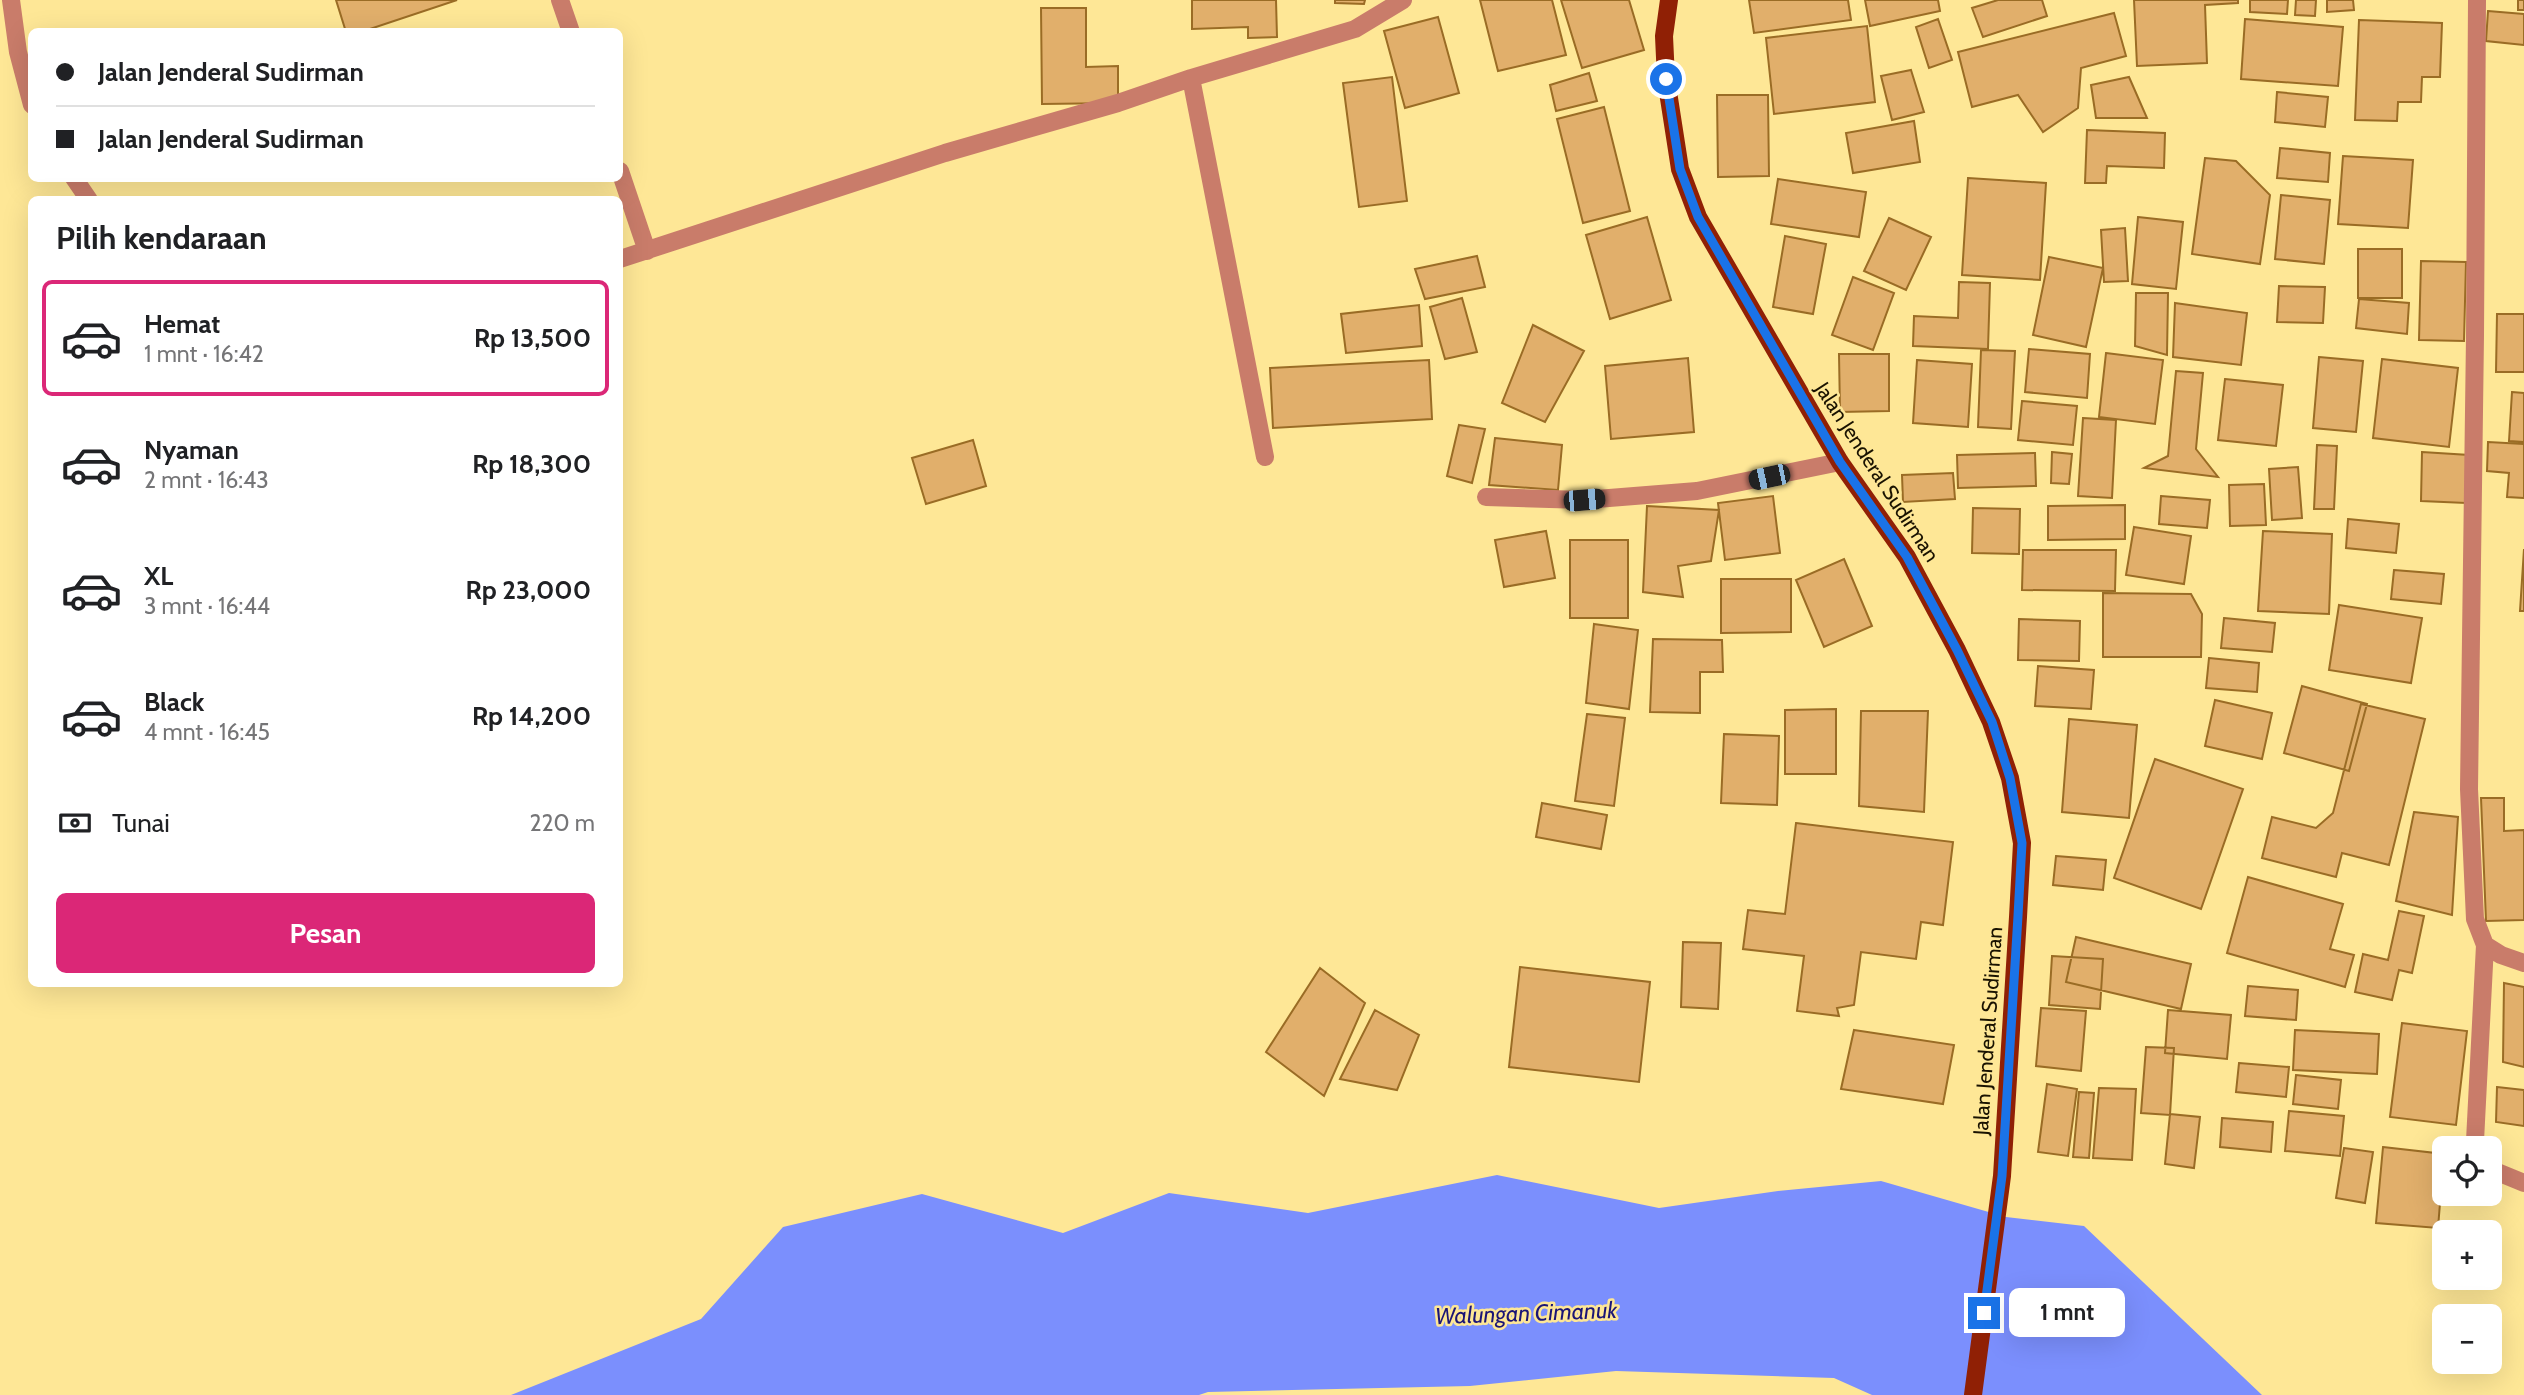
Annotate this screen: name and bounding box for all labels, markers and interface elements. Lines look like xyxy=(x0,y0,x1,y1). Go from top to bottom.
text: Jalan Jenderal Sudirman xyxy=(98,56,364,88)
route start xyxy=(1650,63,1682,95)
text: Jalan Jenderal Sudirman xyxy=(98,123,364,155)
text: Pilih kendaraan xyxy=(56,218,267,257)
icon: car xyxy=(60,307,123,370)
text: Hemat xyxy=(144,308,220,340)
text: Rp 13,500 xyxy=(474,322,591,354)
text: 1 mnt · 16:42 xyxy=(144,340,264,368)
street label: Jalan Jenderal Sudirman xyxy=(1809,376,1945,566)
icon: car xyxy=(60,433,123,496)
text: Nyaman xyxy=(144,434,239,466)
text: Rp 18,300 xyxy=(472,448,591,480)
car xyxy=(1747,462,1792,492)
text: 2 mnt · 16:43 xyxy=(144,466,269,494)
car xyxy=(1563,488,1606,512)
icon: car xyxy=(60,559,123,622)
text: XL xyxy=(144,560,173,592)
text: Rp 23,000 xyxy=(466,574,591,606)
text: 3 mnt · 16:44 xyxy=(144,592,270,620)
icon: car xyxy=(60,685,123,748)
text: Black xyxy=(144,686,204,718)
text: Rp 14,200 xyxy=(472,700,591,732)
text: 4 mnt · 16:45 xyxy=(144,718,270,746)
icon: cash xyxy=(56,804,94,842)
text: Tunai xyxy=(112,807,170,839)
text: 220 m xyxy=(529,809,595,837)
button: Pesan xyxy=(56,893,595,973)
street label: Jalan Jenderal Sudirman xyxy=(1968,926,2007,1137)
map controls xyxy=(2432,1136,2502,1374)
button: locate xyxy=(2432,1136,2502,1206)
button: + xyxy=(2432,1220,2502,1290)
callout: 1 mnt xyxy=(2008,1288,2124,1338)
water label: Walungan Cimanuk xyxy=(1434,1296,1619,1330)
route end xyxy=(1968,1297,2000,1329)
text: 1 mnt xyxy=(2040,1298,2094,1326)
button: − xyxy=(2432,1304,2502,1374)

